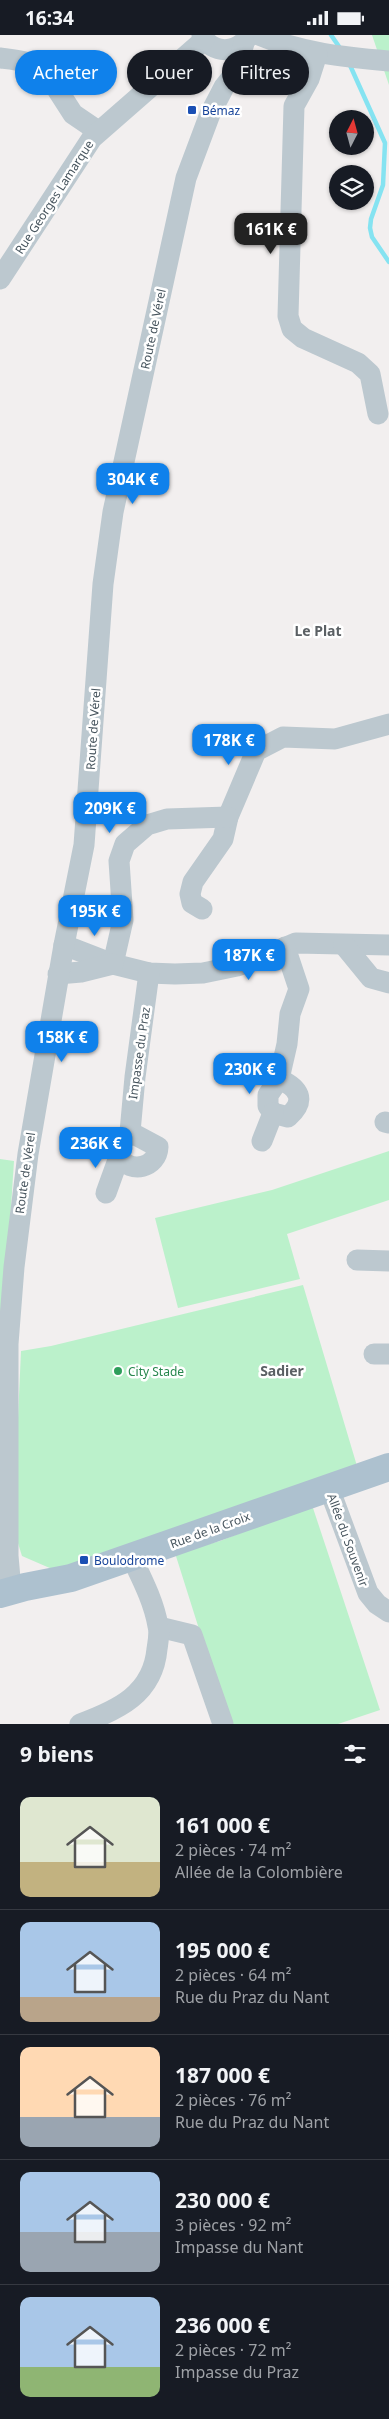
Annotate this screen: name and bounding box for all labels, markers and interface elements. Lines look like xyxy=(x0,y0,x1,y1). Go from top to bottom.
text: 16:34 xyxy=(25,5,74,31)
chip: Acheter xyxy=(15,50,117,95)
chip: Louer xyxy=(127,50,212,95)
chip: Filtres xyxy=(222,50,309,95)
place label: Bémaz xyxy=(202,102,241,119)
marker: Bémaz xyxy=(186,104,198,116)
north arrow xyxy=(329,110,374,155)
map controls xyxy=(329,110,374,210)
street label: Rue Georges Lamarque xyxy=(11,137,97,257)
button: layers xyxy=(329,165,374,210)
pin: 161K € xyxy=(230,213,312,255)
text: 161K € xyxy=(245,218,297,240)
street label: Route de Vérel xyxy=(136,287,170,371)
pin: 304K € xyxy=(92,463,174,505)
text: 304K € xyxy=(107,468,159,490)
district label: Le Plat xyxy=(294,621,342,640)
street label: Route de Vérel xyxy=(82,688,104,770)
pin: 178K € xyxy=(188,723,270,766)
text: 178K € xyxy=(203,729,255,751)
pin: 209K € xyxy=(69,791,151,834)
text: 209K € xyxy=(84,797,136,819)
pin: 195K € xyxy=(54,895,136,937)
text: 195K € xyxy=(69,900,121,922)
pin: 187K € xyxy=(208,939,290,981)
text: 187K € xyxy=(223,944,275,966)
street label: Impasse du Praz xyxy=(124,1005,154,1100)
pin: 158K € xyxy=(21,1021,103,1063)
text: 158K € xyxy=(36,1026,88,1048)
pin: 230K € xyxy=(209,1053,291,1095)
text: 230K € xyxy=(224,1058,276,1080)
pin: 236K € xyxy=(55,1127,137,1169)
street label: Route de Vérel xyxy=(11,1131,39,1215)
text: 236K € xyxy=(70,1132,122,1154)
district label: Sadier xyxy=(260,1361,305,1380)
place label: City Stade xyxy=(128,1363,184,1380)
marker: City Stade xyxy=(112,1365,124,1377)
street label: Allée du Souvenir xyxy=(323,1491,373,1589)
street label: Rue de la Croix xyxy=(168,1507,253,1552)
place label: Boulodrome xyxy=(94,1552,164,1569)
marker: Boulodrome xyxy=(78,1554,90,1566)
text: 9 biens xyxy=(20,1740,94,1768)
icon: filters xyxy=(341,1740,369,1768)
text: 161 000 € xyxy=(175,1811,270,1839)
icon: home xyxy=(60,1817,120,1877)
text: 2 pièces · 74 m² xyxy=(175,1839,291,1861)
text: Allée de la Colombière xyxy=(175,1861,343,1883)
text: 195 000 € xyxy=(175,1936,270,1964)
icon: home xyxy=(60,1942,120,2002)
text: 2 pièces · 64 m² xyxy=(175,1964,291,1986)
text: Rue du Praz du Nant xyxy=(175,1986,329,2008)
text: 187 000 € xyxy=(175,2061,270,2089)
icon: home xyxy=(60,2067,120,2127)
text: 2 pièces · 76 m² xyxy=(175,2089,291,2111)
text: Rue du Praz du Nant xyxy=(175,2111,329,2133)
text: 230 000 € xyxy=(175,2186,270,2214)
icon: home xyxy=(60,2192,120,2252)
text: 3 pièces · 92 m² xyxy=(175,2214,291,2236)
text: Impasse du Nant xyxy=(175,2236,303,2258)
text: 236 000 € xyxy=(175,2311,270,2339)
icon: home xyxy=(60,2317,120,2377)
text: 2 pièces · 72 m² xyxy=(175,2339,291,2361)
text: Impasse du Praz xyxy=(175,2361,299,2383)

